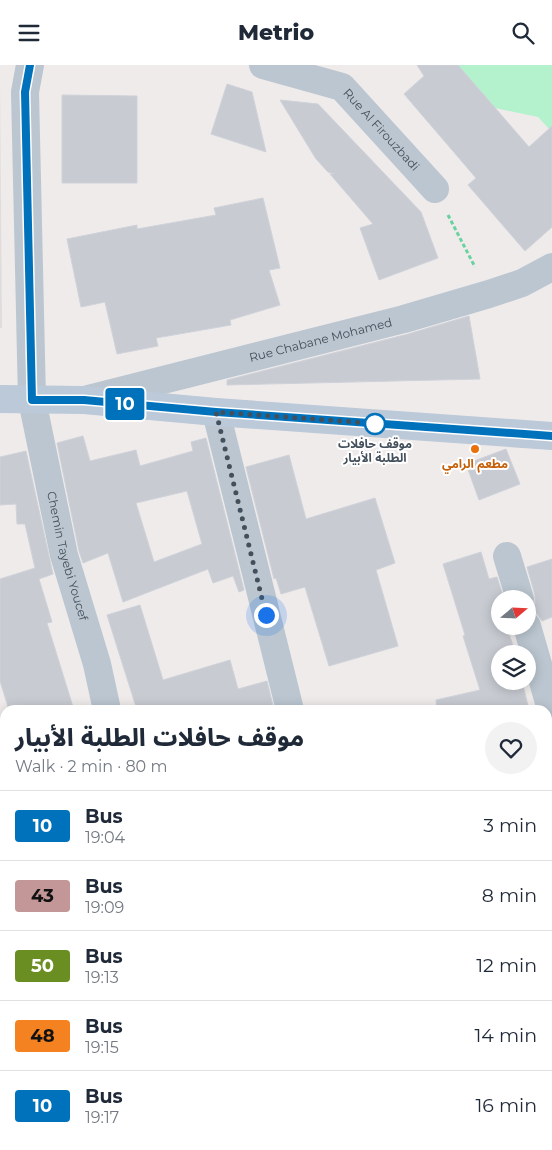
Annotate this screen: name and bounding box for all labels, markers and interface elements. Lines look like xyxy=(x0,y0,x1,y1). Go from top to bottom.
icon: menu xyxy=(15,19,43,47)
text: Metrio xyxy=(238,19,314,46)
icon: search xyxy=(509,19,537,47)
street label: Rue Al Firouzbadi xyxy=(340,85,423,174)
street label: Rue Chabane Mohamed xyxy=(247,314,394,365)
line badge: 10 xyxy=(102,388,148,420)
text: 10 xyxy=(115,393,135,415)
marker: موقف حافلات الطلبة الأبيار xyxy=(364,413,386,435)
place label: موقف حافلات الطلبة الأبيار xyxy=(338,436,412,465)
marker: مطعم الرامي xyxy=(469,443,481,455)
place label: مطعم الرامي xyxy=(442,456,508,474)
street label: Chemin Tayebi Youcef xyxy=(44,490,92,623)
north arrow xyxy=(491,590,536,635)
map controls xyxy=(491,590,536,690)
your location xyxy=(254,603,279,628)
button: layers xyxy=(491,645,536,690)
button: heart xyxy=(485,722,537,774)
text: موقف حافلات الطلبة الأبيار xyxy=(15,723,304,752)
text: Walk · 2 min · 80 m xyxy=(15,757,167,776)
text: Bus xyxy=(85,805,123,828)
text: 3 min xyxy=(483,814,537,837)
text: 10 xyxy=(33,815,52,837)
text: 19:04 xyxy=(85,828,125,847)
text: Bus xyxy=(85,875,123,898)
text: 8 min xyxy=(482,884,537,907)
text: 43 xyxy=(31,885,54,907)
text: 19:09 xyxy=(85,898,124,917)
text: Bus xyxy=(85,945,123,968)
text: 12 min xyxy=(476,954,537,977)
text: 50 xyxy=(31,955,54,977)
text: 19:13 xyxy=(85,968,119,987)
text: Bus xyxy=(85,1015,123,1038)
text: 14 min xyxy=(474,1024,537,1047)
text: 48 xyxy=(30,1025,55,1047)
text: 19:15 xyxy=(85,1038,119,1057)
text: Bus xyxy=(85,1085,123,1108)
text: 16 min xyxy=(475,1094,537,1117)
text: 10 xyxy=(33,1095,52,1117)
text: 19:17 xyxy=(85,1108,119,1127)

